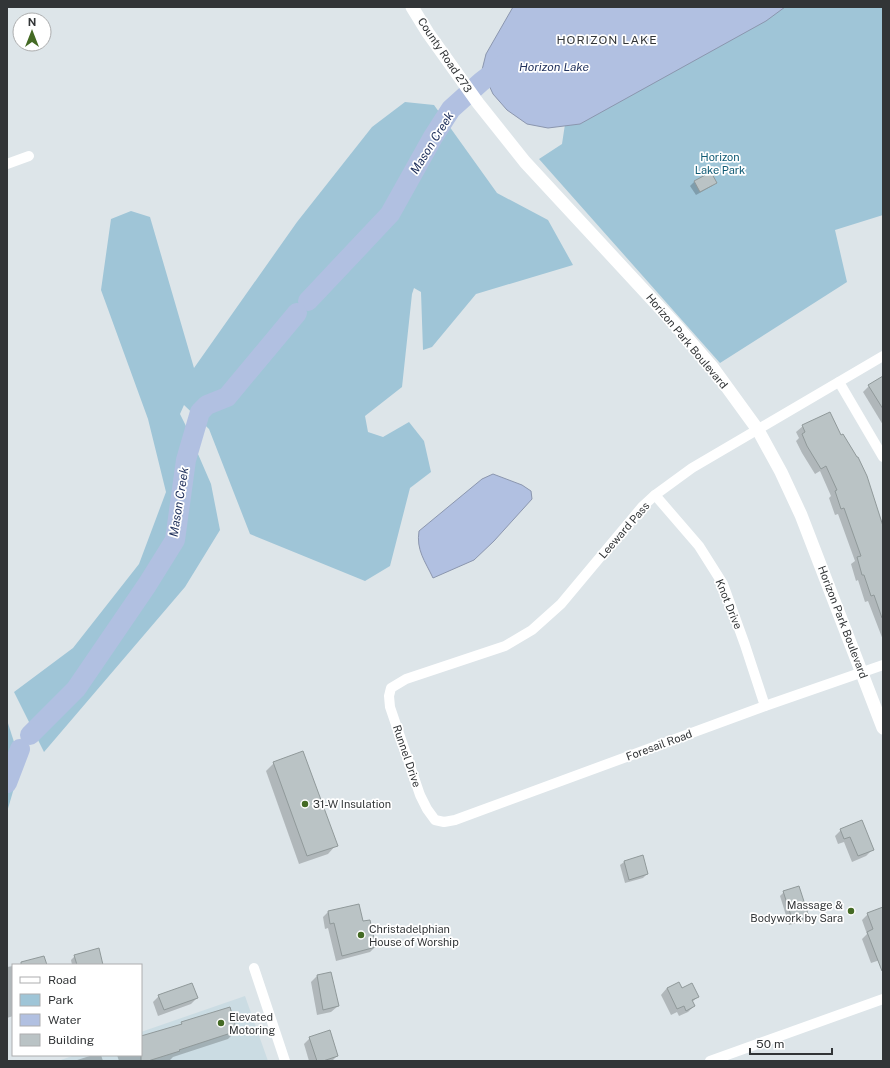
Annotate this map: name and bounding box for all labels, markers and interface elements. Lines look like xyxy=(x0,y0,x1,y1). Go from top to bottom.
north arrow xyxy=(12,12,52,52)
street label: County Road 273 xyxy=(415,15,475,95)
text: N xyxy=(28,16,36,28)
district label: HORIZON LAKE xyxy=(556,33,658,47)
water label: Horizon Lake xyxy=(519,60,589,74)
water label: Mason Creek xyxy=(407,109,457,177)
park label: Horizon Lake Park xyxy=(695,151,745,176)
street label: Horizon Park Boulevard xyxy=(644,291,730,391)
water label: Mason Creek xyxy=(167,466,192,538)
street label: Leeward Pass xyxy=(596,499,652,561)
street label: Horizon Park Boulevard xyxy=(816,564,870,680)
street label: Knot Drive xyxy=(713,577,745,631)
street label: Runnel Drive xyxy=(391,723,423,789)
street label: Foresail Road xyxy=(624,727,694,763)
place label: 31-W Insulation xyxy=(313,798,391,810)
marker: 31-W Insulation xyxy=(300,799,310,809)
place label: Massage & Bodywork by Sara xyxy=(750,899,843,924)
marker: Massage & Bodywork by Sara xyxy=(846,906,856,916)
place label: Christadelphian House of Worship xyxy=(369,923,459,948)
marker: Christadelphian House of Worship xyxy=(356,930,366,940)
legend xyxy=(12,964,142,1056)
text: Road xyxy=(48,973,76,987)
text: Park xyxy=(48,993,74,1007)
place label: Elevated Motoring xyxy=(229,1011,275,1036)
text: Water xyxy=(48,1013,82,1027)
marker: Elevated Motoring xyxy=(216,1018,226,1028)
scale bar xyxy=(750,1030,832,1056)
text: Building xyxy=(48,1033,94,1047)
text: 50 m xyxy=(756,1037,784,1051)

